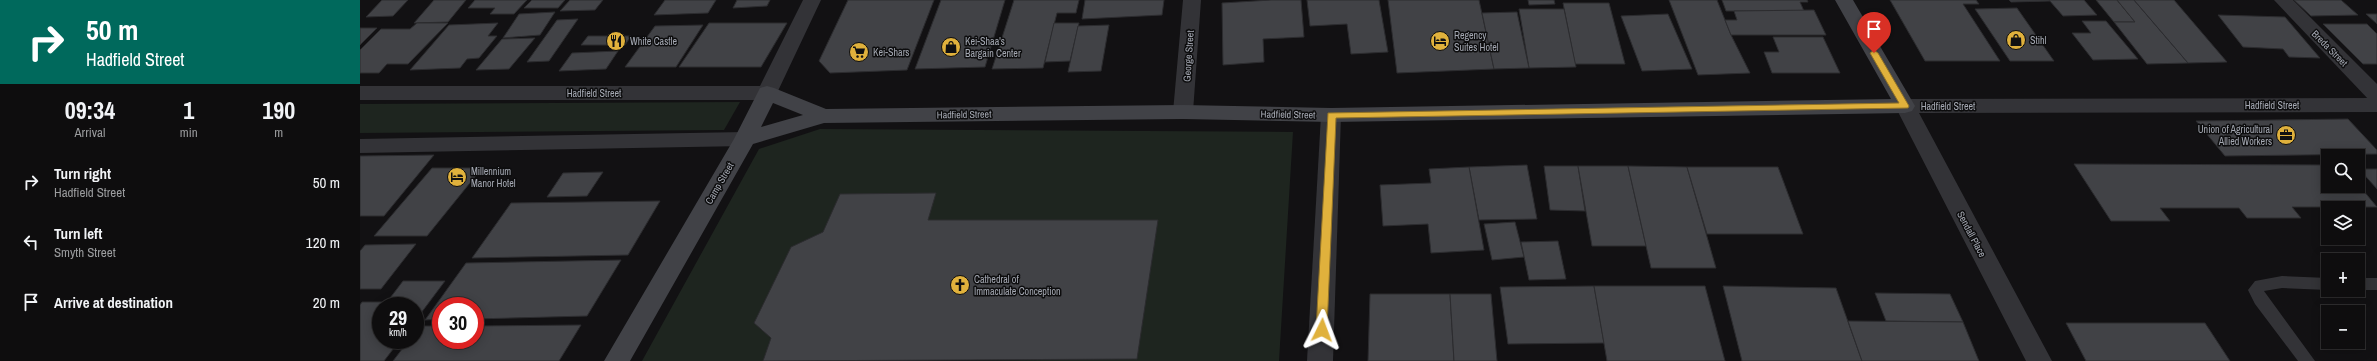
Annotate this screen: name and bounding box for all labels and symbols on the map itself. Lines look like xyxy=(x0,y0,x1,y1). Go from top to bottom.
pin xyxy=(1857,12,1891,53)
street label: Breda Street xyxy=(2309,27,2351,70)
street label: George Street xyxy=(1180,29,1197,82)
place label: Regency Suites Hotel xyxy=(1454,29,1499,54)
shop icon: Stihl xyxy=(2005,29,2027,51)
restaurant icon: White Castle xyxy=(605,30,627,52)
hotel icon: Regency Suites Hotel xyxy=(1429,30,1451,52)
place label: Stihl xyxy=(2030,34,2047,47)
place label: White Castle xyxy=(630,35,677,48)
place label: Kei-Shaa's Bargain Center xyxy=(965,35,1021,60)
shop icon: Kei-Shaa's Bargain Center xyxy=(940,36,962,58)
supermarket icon: Kei-Shars xyxy=(848,41,870,63)
place label: Kei-Shars xyxy=(873,46,909,59)
street label: Hadfield Street xyxy=(567,87,622,100)
street label: Hadfield Street xyxy=(2245,99,2300,112)
street label: Hadfield Street xyxy=(1921,100,1976,113)
street label: Hadfield Street xyxy=(937,108,992,121)
street label: Hadfield Street xyxy=(1261,108,1316,121)
place label: Union of Agricultural Allied Workers xyxy=(2198,123,2272,148)
office icon: Union of Agricultural Allied Workers xyxy=(2275,124,2297,146)
street label: Camp Street xyxy=(702,159,737,206)
place label: Millennium Manor Hotel xyxy=(471,165,516,190)
hotel icon: Millennium Manor Hotel xyxy=(446,166,468,188)
street label: Sendall Place xyxy=(1954,209,1989,260)
place label: Cathedral of Immaculate Conception xyxy=(974,273,1061,298)
church icon: Cathedral of Immaculate Conception xyxy=(949,274,971,296)
speed limit sign: 30 xyxy=(432,297,484,349)
position arrow xyxy=(1301,309,1343,351)

